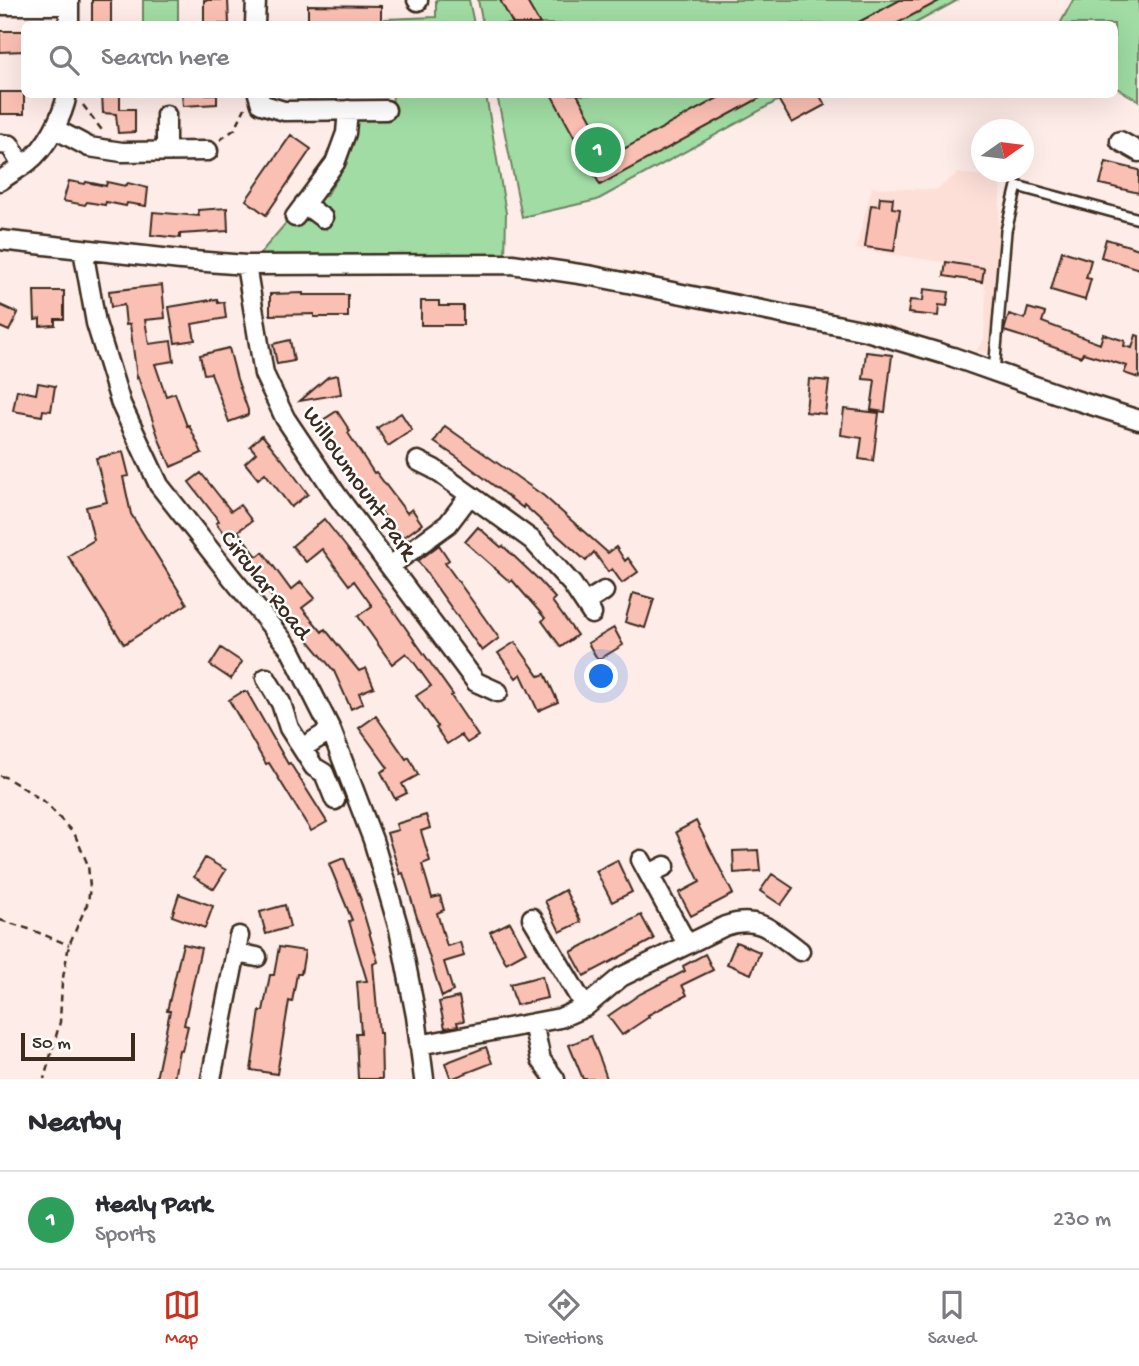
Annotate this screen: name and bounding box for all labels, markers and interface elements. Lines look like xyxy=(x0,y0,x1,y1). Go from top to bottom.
search box xyxy=(21,21,1118,98)
icon: search xyxy=(45,41,83,79)
text: Search here xyxy=(101,44,229,75)
north arrow xyxy=(971,119,1034,182)
pin: 1 xyxy=(575,124,621,176)
street label: Willowmount Park xyxy=(294,402,423,568)
street label: Circular Road xyxy=(212,525,317,648)
your location xyxy=(584,659,618,693)
scale bar xyxy=(21,1030,135,1062)
text: 50 m xyxy=(32,1033,71,1056)
text: Nearby xyxy=(28,1107,121,1142)
text: Healy Park xyxy=(95,1191,212,1222)
text: 1 xyxy=(46,1207,56,1234)
text: 230 m xyxy=(1053,1207,1111,1234)
text: Sports xyxy=(95,1222,155,1249)
tab: Map xyxy=(163,1286,201,1351)
tab: Directions xyxy=(526,1286,603,1351)
tab: Saved xyxy=(928,1286,976,1351)

